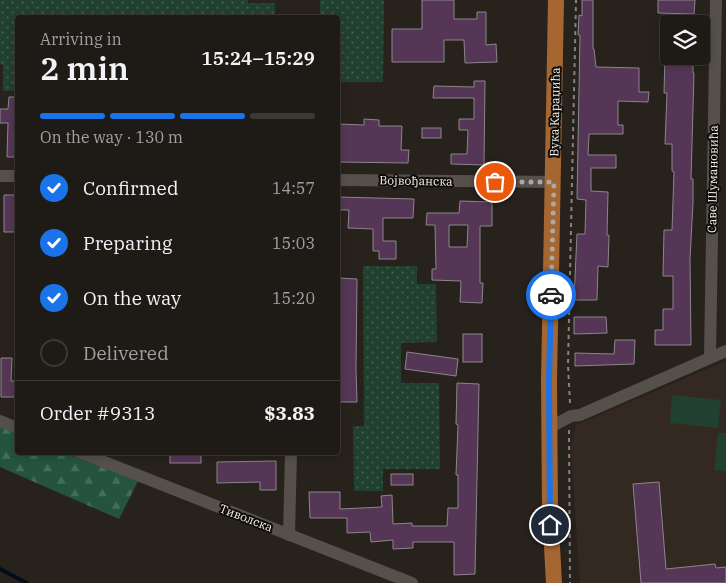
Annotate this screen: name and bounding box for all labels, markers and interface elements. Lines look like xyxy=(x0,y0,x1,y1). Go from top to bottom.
map controls xyxy=(660,15,710,65)
button: layers xyxy=(660,15,710,65)
text: Arriving in xyxy=(40,29,122,49)
text: 15:24–15:29 xyxy=(201,46,315,70)
text: 2 min xyxy=(40,47,129,89)
street label: Вука Караџића xyxy=(546,67,563,157)
street label: Саве Шумановића xyxy=(704,125,721,233)
text: On the way · 130 m xyxy=(40,127,183,147)
pin xyxy=(474,161,516,203)
icon: bag xyxy=(481,168,509,196)
street label: Војвођанска xyxy=(379,172,453,189)
icon: check xyxy=(40,174,68,202)
text: Confirmed xyxy=(83,176,178,200)
text: 14:57 xyxy=(272,178,315,198)
icon: check xyxy=(40,229,68,257)
text: Preparing xyxy=(83,231,172,255)
text: 15:03 xyxy=(272,233,315,253)
courier xyxy=(526,270,576,320)
icon: car xyxy=(537,281,565,309)
icon: check xyxy=(40,284,68,312)
text: On the way xyxy=(83,286,181,310)
text: 15:20 xyxy=(272,288,315,308)
text: Delivered xyxy=(83,341,169,365)
text: Order #9313 xyxy=(40,401,155,425)
text: $3.83 xyxy=(264,401,315,425)
street label: Тиволска xyxy=(217,500,275,535)
pin xyxy=(529,504,571,546)
icon: home xyxy=(536,511,564,539)

